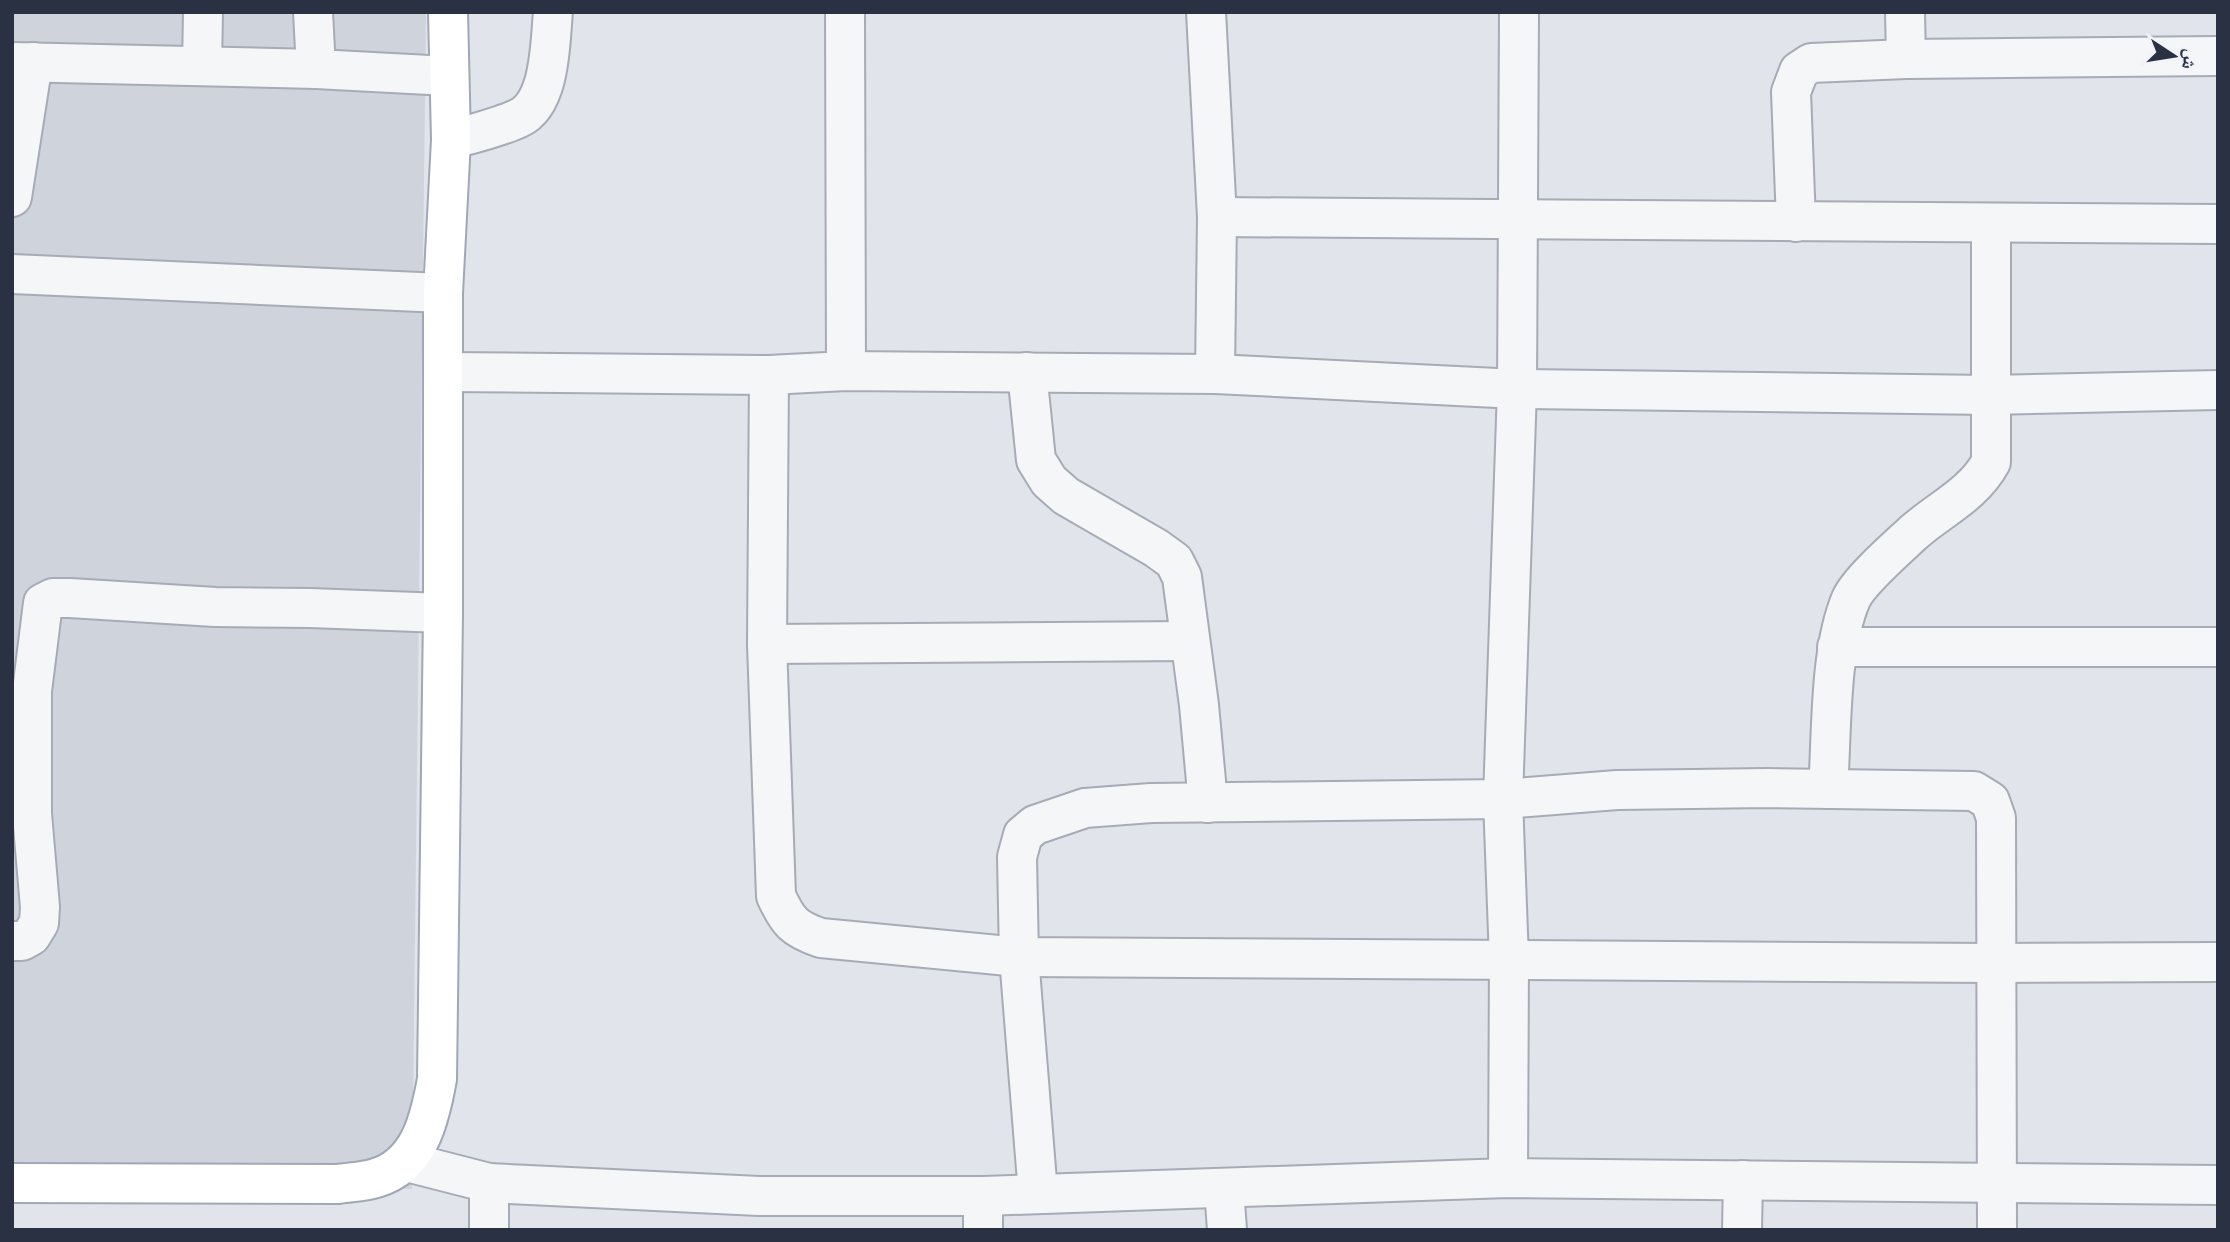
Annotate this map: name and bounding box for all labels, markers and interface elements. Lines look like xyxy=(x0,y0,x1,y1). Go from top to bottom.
north arrow xyxy=(2139,21,2209,91)
text: ش xyxy=(2177,47,2203,71)

